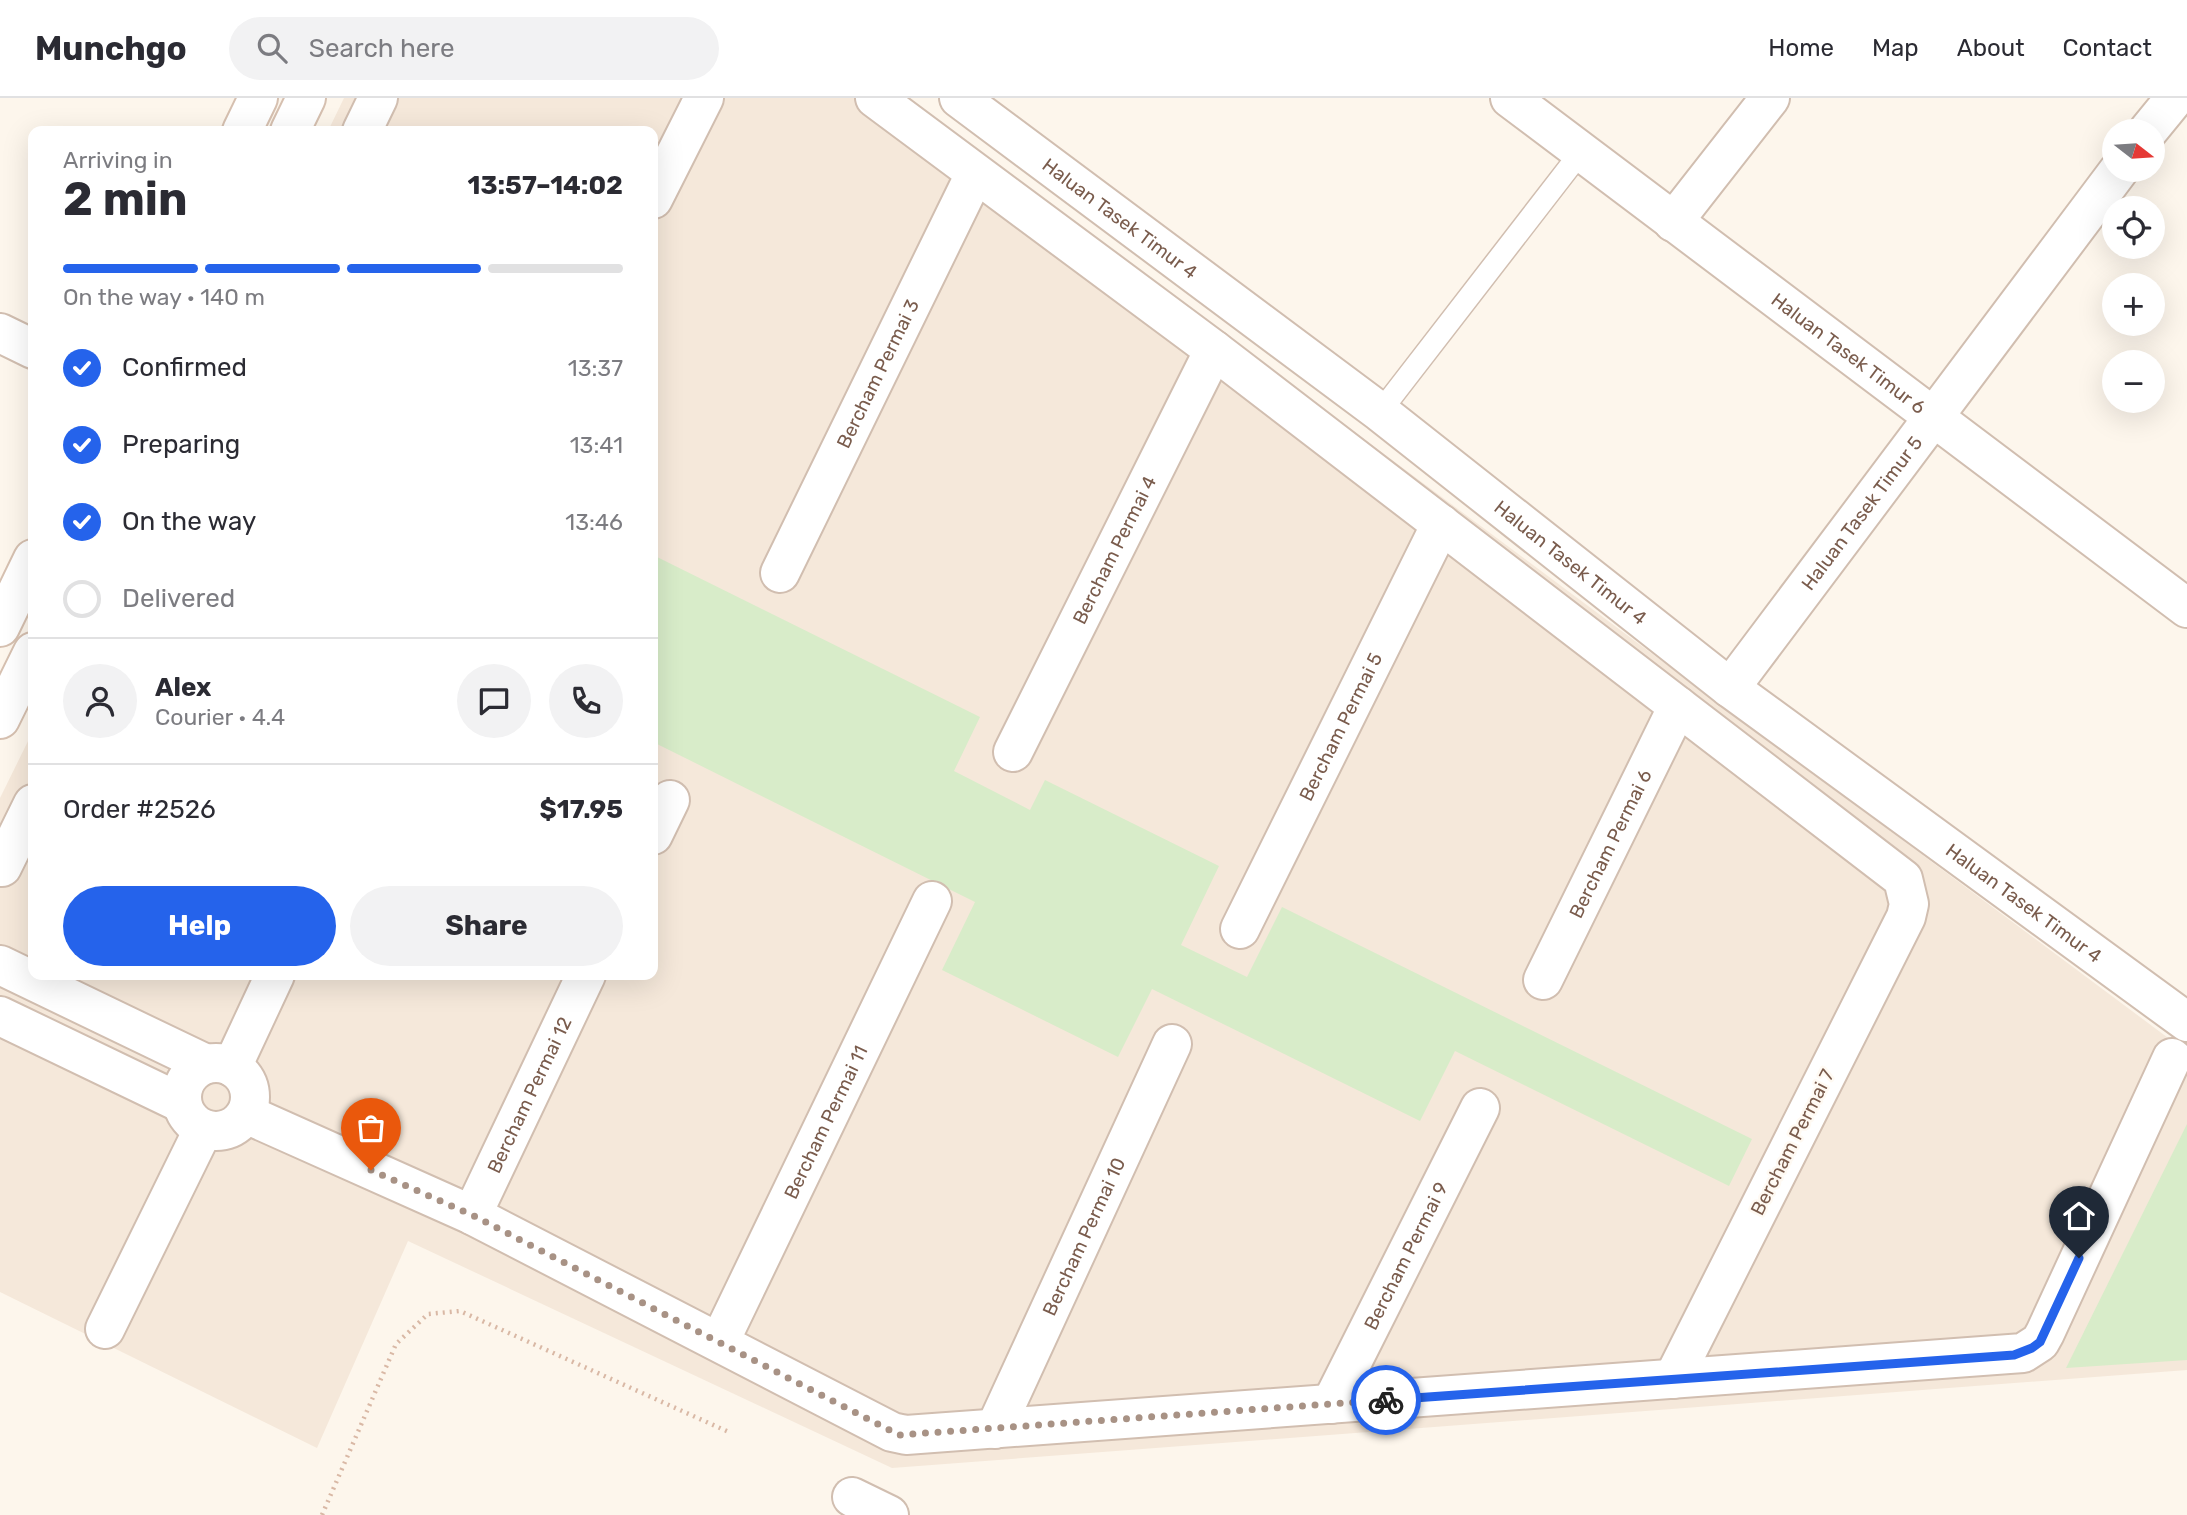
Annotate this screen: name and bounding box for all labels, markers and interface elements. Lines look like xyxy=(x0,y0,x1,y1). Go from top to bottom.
search box xyxy=(229,17,719,80)
text: Munchgo xyxy=(35,29,187,68)
icon: search xyxy=(253,29,291,67)
text: Search here xyxy=(309,33,455,64)
text: Home xyxy=(1768,34,1834,62)
text: Map xyxy=(1872,34,1919,62)
text: About xyxy=(1957,34,2025,62)
text: Contact xyxy=(2063,34,2152,62)
north arrow xyxy=(2102,119,2165,182)
map controls xyxy=(2102,119,2165,413)
text: Arriving in xyxy=(63,146,173,174)
street label: Haluan Tasek Timur 4 xyxy=(1038,153,1202,284)
text: 13:57–14:02 xyxy=(467,170,623,201)
text: 2 min xyxy=(63,172,188,227)
button: locate xyxy=(2102,196,2165,259)
button: + xyxy=(2102,273,2165,336)
text: On the way · 140 m xyxy=(63,283,265,311)
street label: Haluan Tasek Timur 6 xyxy=(1767,288,1930,419)
street label: Bercham Permai 3 xyxy=(832,296,924,452)
icon: check xyxy=(63,349,101,387)
button: − xyxy=(2102,350,2165,413)
text: Confirmed xyxy=(122,352,247,383)
text: 13:37 xyxy=(568,354,623,382)
icon: check xyxy=(63,426,101,464)
text: Preparing xyxy=(122,429,240,460)
text: 13:41 xyxy=(570,431,623,459)
street label: Haluan Tasek Timur 5 xyxy=(1797,432,1927,595)
street label: Bercham Permai 4 xyxy=(1068,472,1161,628)
street label: Haluan Tasek Timur 4 xyxy=(1490,496,1651,630)
icon: check xyxy=(63,503,101,541)
text: On the way xyxy=(122,506,256,537)
text: 13:46 xyxy=(565,508,623,536)
text: Delivered xyxy=(122,583,235,614)
street label: Bercham Permai 5 xyxy=(1295,649,1387,805)
button: person xyxy=(63,664,137,738)
button: chat xyxy=(457,664,531,738)
button: phone xyxy=(549,664,623,738)
text: Alex xyxy=(155,672,211,703)
text: Courier · 4.4 xyxy=(155,703,285,731)
street label: Bercham Permai 6 xyxy=(1564,766,1657,922)
text: Order #2526 xyxy=(63,794,216,825)
text: $17.95 xyxy=(539,794,623,825)
street label: Haluan Tasek Timur 4 xyxy=(1941,839,2106,968)
button: Help xyxy=(63,886,336,966)
button: Share xyxy=(350,886,623,966)
street label: Bercham Permai 12 xyxy=(483,1013,576,1177)
street label: Bercham Permai 11 xyxy=(779,1042,873,1203)
street label: Bercham Permai 7 xyxy=(1746,1065,1839,1219)
pin xyxy=(341,1098,401,1170)
icon: bag xyxy=(352,1109,390,1147)
street label: Bercham Permai 10 xyxy=(1038,1154,1130,1319)
street label: Bercham Permai 9 xyxy=(1359,1178,1453,1334)
pin xyxy=(2049,1186,2109,1258)
icon: home xyxy=(2060,1197,2098,1235)
courier xyxy=(1351,1365,1421,1435)
icon: bike xyxy=(1367,1381,1405,1419)

